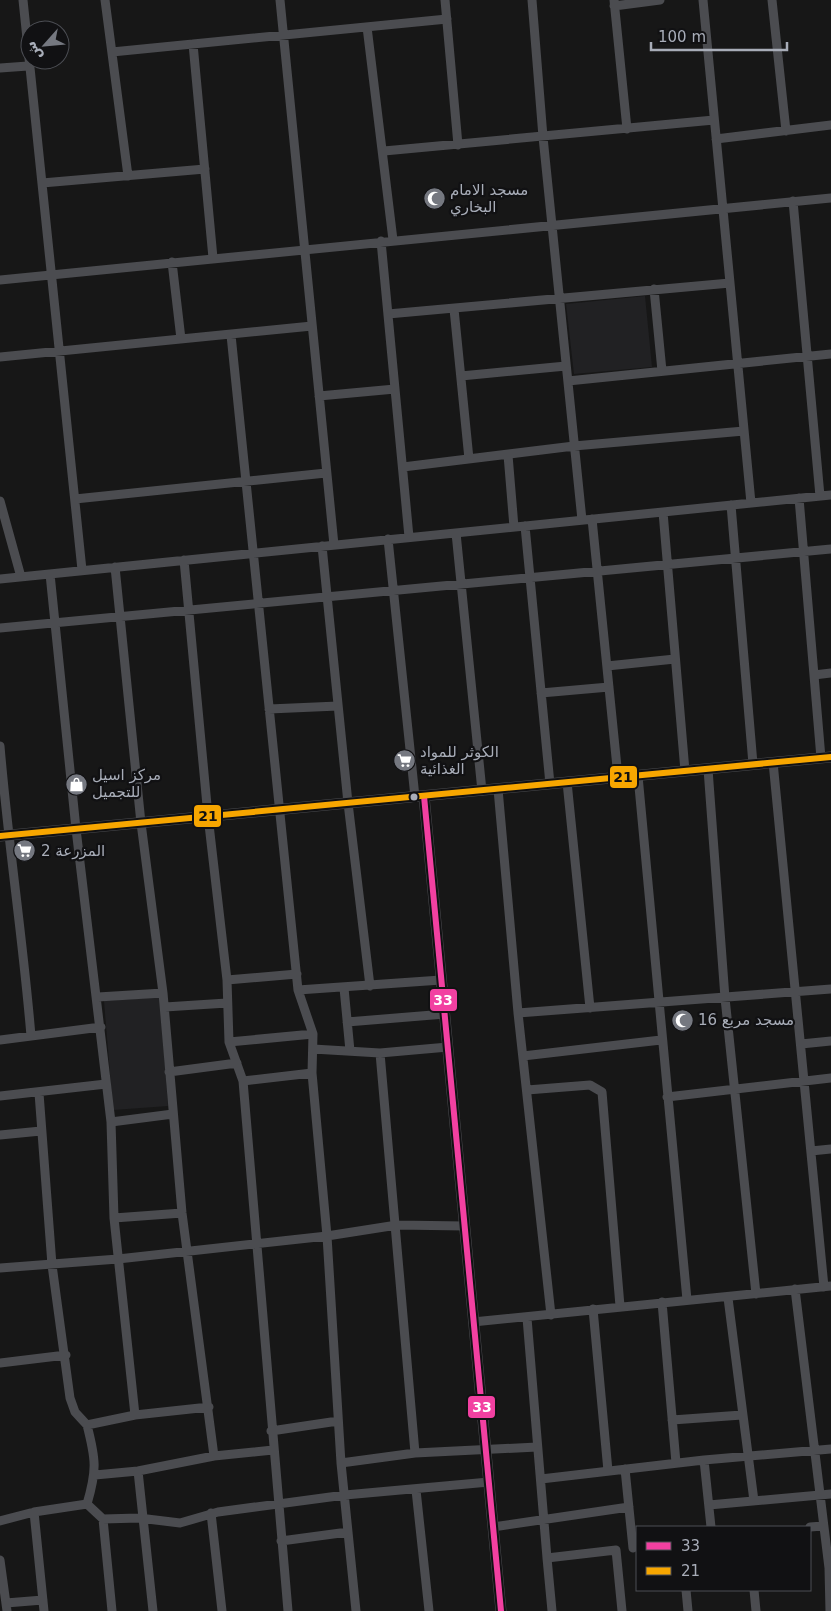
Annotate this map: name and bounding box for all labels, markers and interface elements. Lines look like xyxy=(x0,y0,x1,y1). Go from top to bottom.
north arrow xyxy=(20,20,70,70)
scale bar xyxy=(651,20,787,52)
text: 100 m xyxy=(658,28,706,46)
text: ش xyxy=(22,39,45,63)
place label: مسجد الامام البخاري xyxy=(450,181,528,217)
mosque icon: مسجد الامام البخاري xyxy=(422,187,446,211)
place label: الكوثر للمواد الغذائية xyxy=(420,743,499,778)
supermarket icon: الكوثر للمواد الغذائية xyxy=(392,749,416,773)
line badge: 21 xyxy=(609,765,638,789)
place label: مركز اسيل للتجميل xyxy=(92,766,161,801)
text: 21 xyxy=(613,769,633,785)
shop icon: مركز اسيل للتجميل xyxy=(64,772,88,796)
unlabelled marker xyxy=(409,792,419,802)
line badge: 21 xyxy=(193,804,222,828)
text: 21 xyxy=(198,808,218,824)
supermarket icon: المزرعة 2 xyxy=(13,839,37,863)
place label: المزرعة 2 xyxy=(41,842,105,860)
line badge: 33 xyxy=(429,988,458,1012)
text: 33 xyxy=(433,992,453,1008)
mosque icon: مسجد مربع 16 xyxy=(670,1008,694,1032)
place label: مسجد مربع 16 xyxy=(698,1011,794,1029)
line badge: 33 xyxy=(467,1395,496,1419)
text: 33 xyxy=(472,1399,492,1415)
legend xyxy=(636,1526,811,1591)
text: 33 xyxy=(681,1537,700,1555)
text: 21 xyxy=(681,1562,700,1580)

